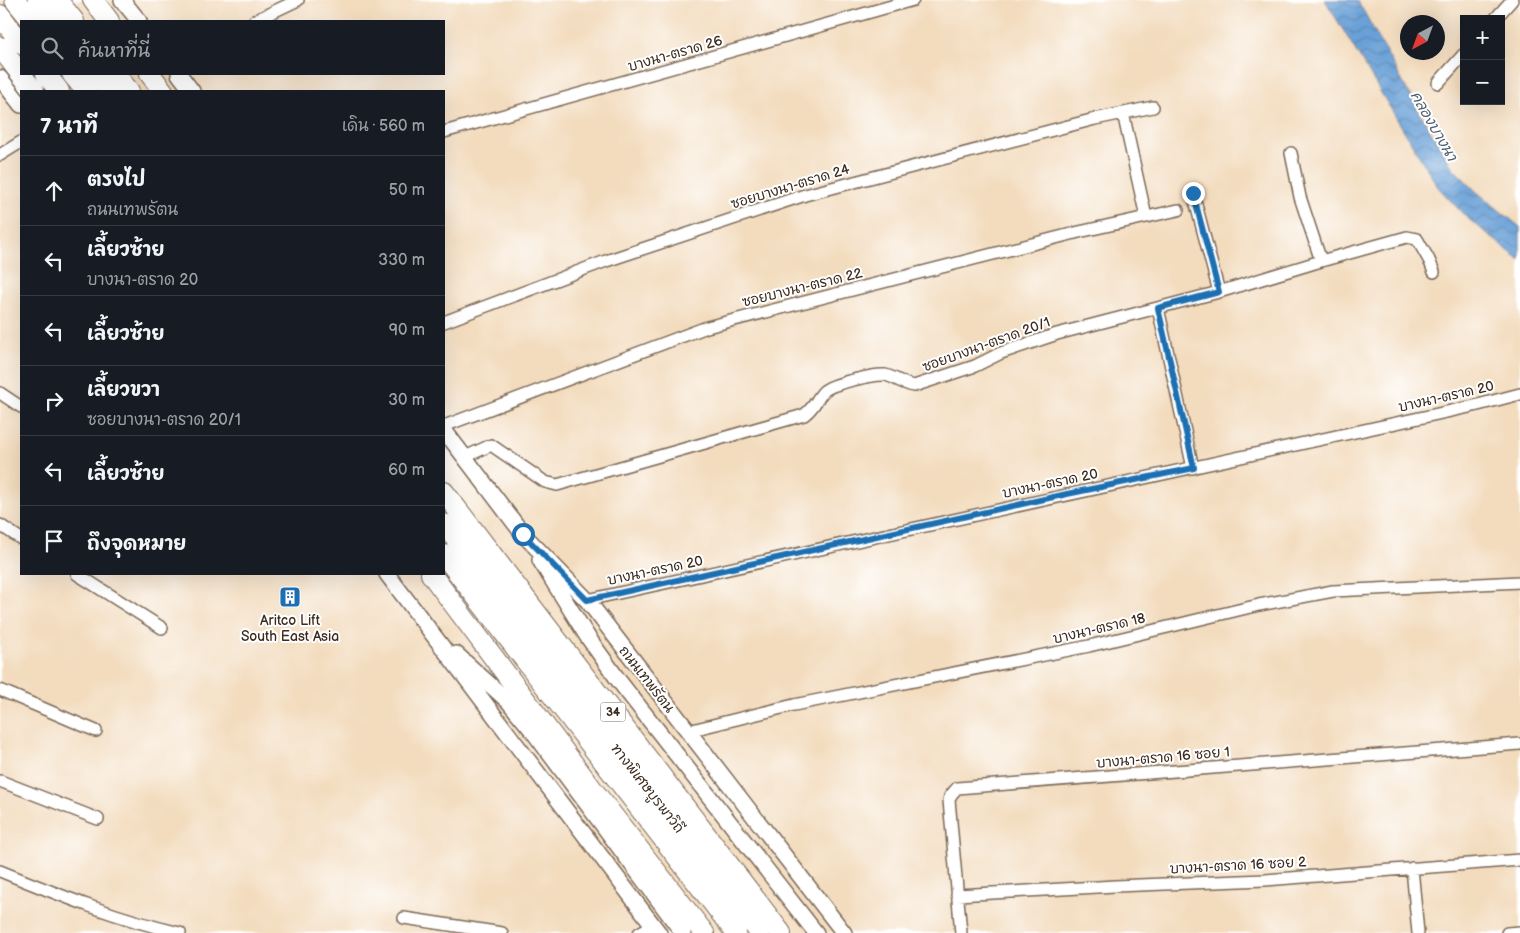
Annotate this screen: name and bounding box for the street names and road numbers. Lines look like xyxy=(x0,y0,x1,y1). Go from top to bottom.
street label: บางนา-ตราด 26 xyxy=(626,32,725,75)
street label: ซอยบางนา-ตราด 24 xyxy=(729,160,852,213)
street label: ซอยบางนา-ตราด 22 xyxy=(740,264,865,311)
street label: ซอยบางนา-ตราด 20/1 xyxy=(920,313,1052,376)
street label: บางนา-ตราด 20 xyxy=(1397,377,1495,416)
street label: บางนา-ตราด 20 xyxy=(1001,465,1099,502)
street label: บางนา-ตราด 20 xyxy=(606,552,704,589)
street label: บางนา-ตราด 18 xyxy=(1051,610,1147,647)
street label: ถนนเทพรัตน xyxy=(615,643,678,717)
road number: 34 xyxy=(600,702,626,722)
street label: ทางพิเศษบูรพาวิถี xyxy=(607,740,688,837)
street label: บางนา-ตราด 16 ซอย 1 xyxy=(1096,743,1230,772)
street label: บางนา-ตราด 16 ซอย 2 xyxy=(1169,853,1307,878)

